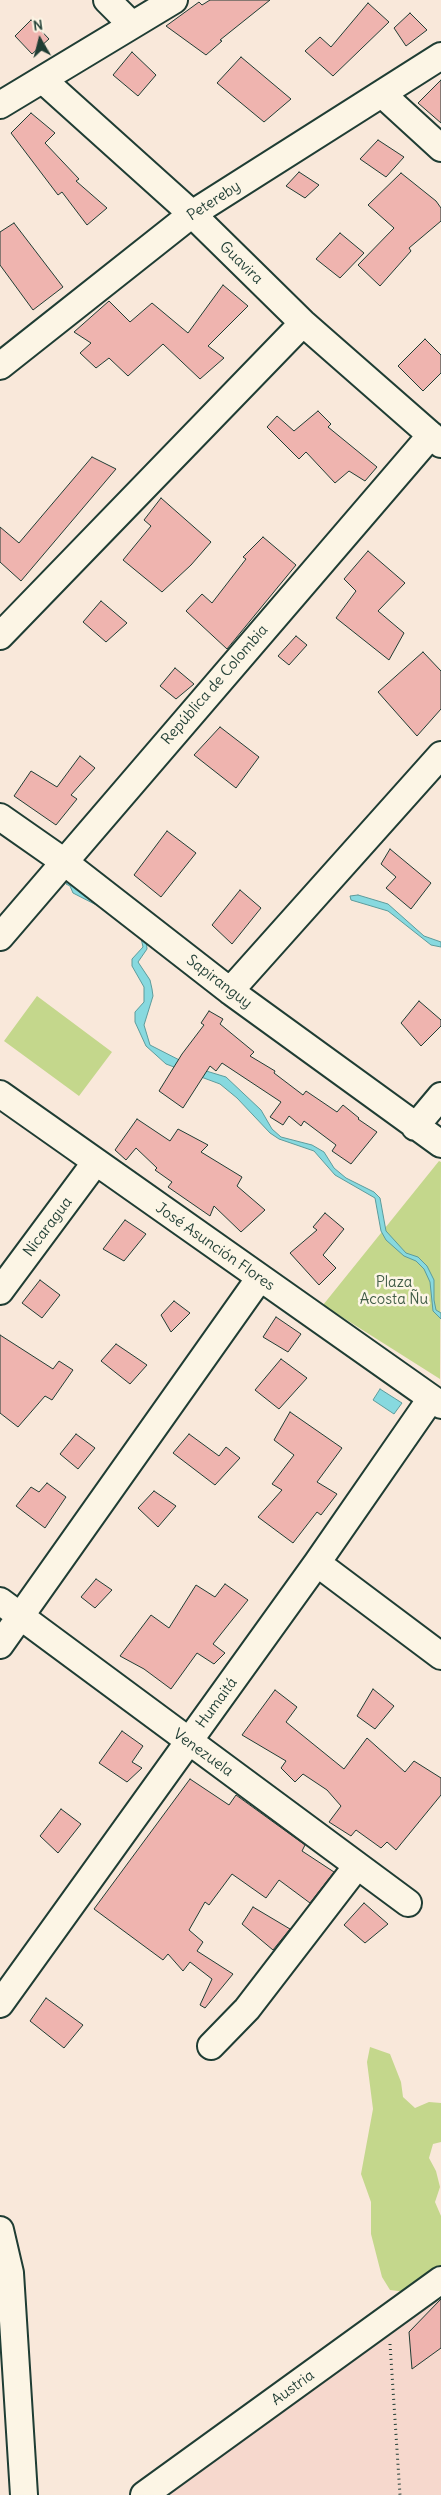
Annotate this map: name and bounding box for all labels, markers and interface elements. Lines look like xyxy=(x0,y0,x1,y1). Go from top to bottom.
north arrow xyxy=(15,15,65,65)
text: N xyxy=(32,16,44,35)
street label: Petereby xyxy=(184,177,244,225)
street label: Guavira xyxy=(216,238,266,288)
street label: República de Colombia xyxy=(158,621,272,749)
street label: Sapiranguy xyxy=(183,951,255,1013)
street label: Nicaragua xyxy=(20,1194,76,1260)
street label: José Asunción Flores xyxy=(152,1199,278,1295)
park label: Plaza Acosta Ñu xyxy=(360,1274,428,1309)
street label: Humaitá xyxy=(193,1674,241,1732)
street label: Venezuela xyxy=(170,1725,236,1781)
street label: Austria xyxy=(268,2367,318,2409)

